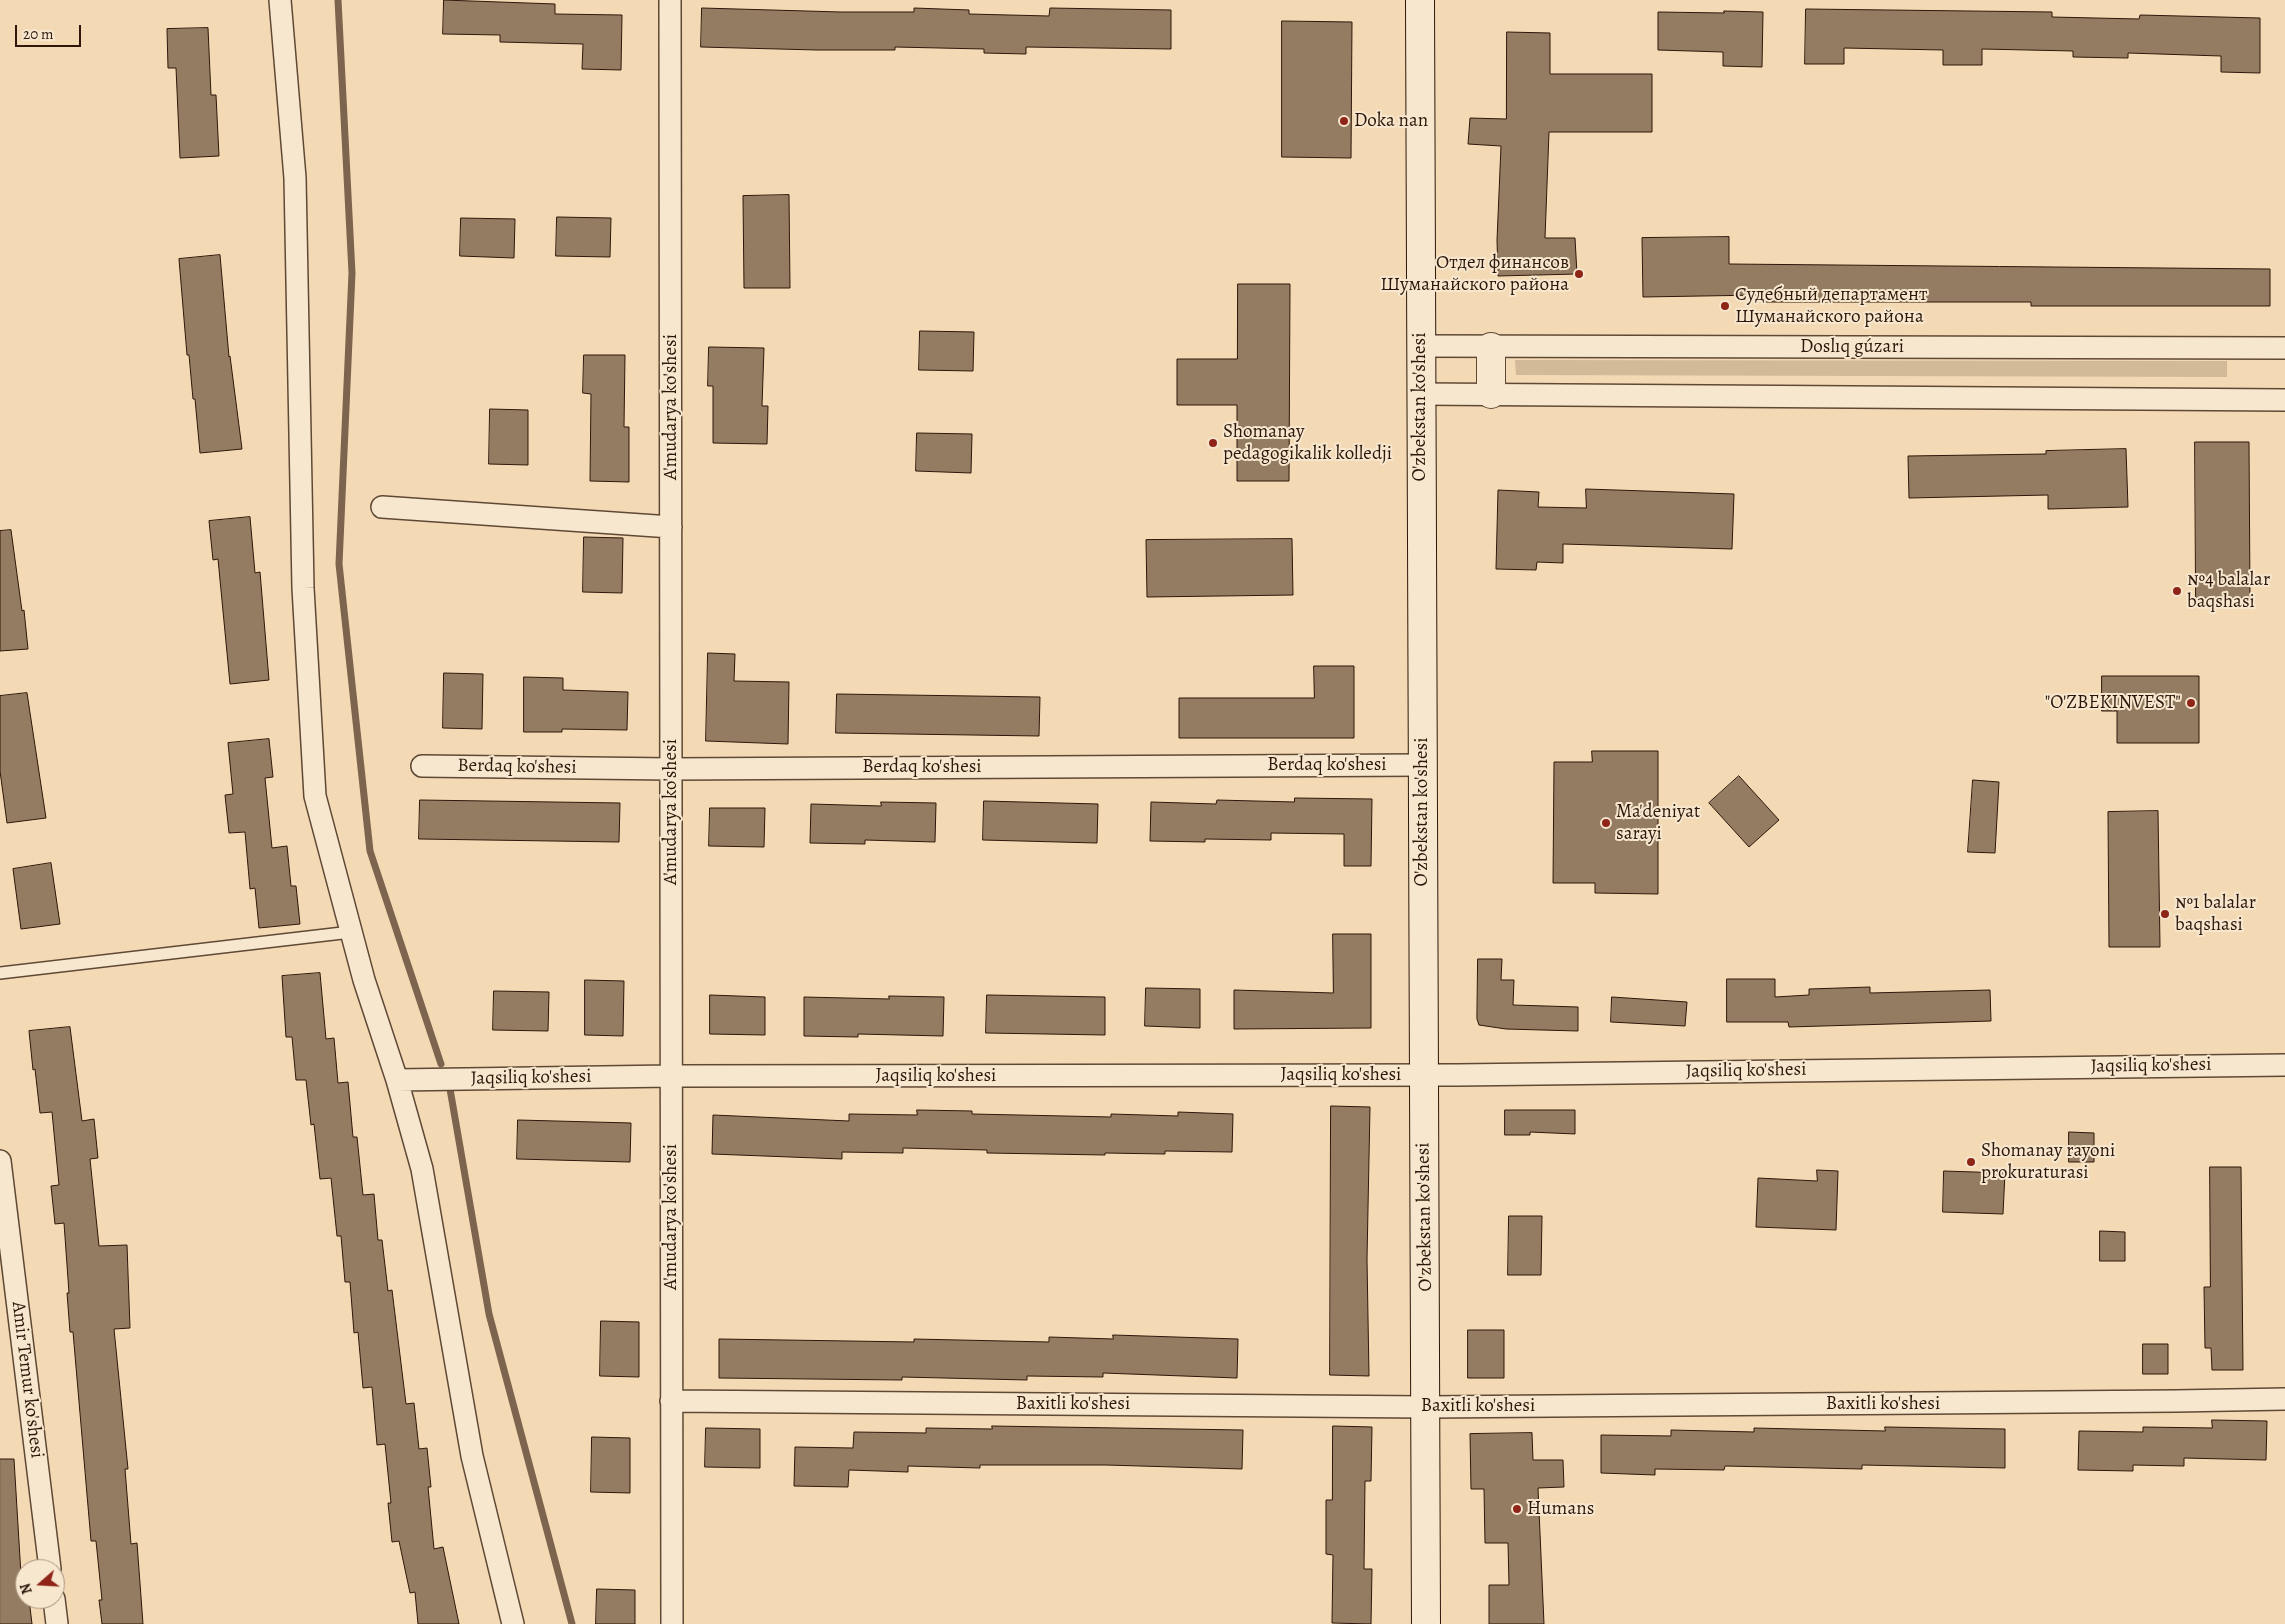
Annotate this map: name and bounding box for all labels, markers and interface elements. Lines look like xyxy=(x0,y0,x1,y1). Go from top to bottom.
scale bar xyxy=(18,15,84,47)
text: 20 m xyxy=(23,24,54,44)
place label: Doka nan xyxy=(1354,110,1428,132)
marker: Doka nan xyxy=(1338,115,1350,127)
place label: Отдел финансов Шуманайского района xyxy=(1380,252,1569,296)
marker: Отдел финансов Шуманайского района xyxy=(1573,268,1585,280)
place label: Судебный департамент Шуманайского района xyxy=(1735,284,1928,328)
marker: Судебный департамент Шуманайского района xyxy=(1719,300,1731,312)
street label: O'zbekstan ko'shesi xyxy=(1409,332,1431,482)
street label: A'mudarya ko'shesi xyxy=(660,334,682,480)
street label: Doslıq gúzari xyxy=(1800,336,1904,358)
place label: Shomanay pedagogikalik kolledji xyxy=(1223,421,1392,465)
marker: Shomanay pedagogikalik kolledji xyxy=(1207,437,1219,449)
place label: №4 balalar baqshasi xyxy=(2187,569,2270,613)
marker: №4 balalar baqshasi xyxy=(2171,585,2183,597)
place label: "O'ZBEKINVEST" xyxy=(2045,692,2181,714)
marker: "O'ZBEKINVEST" xyxy=(2185,697,2197,709)
street label: O'zbekstan ko'shesi xyxy=(1411,737,1433,887)
street label: A'mudarya ko'shesi xyxy=(660,739,682,885)
street label: Berdaq ko'shesi xyxy=(1267,754,1387,776)
street label: Berdaq ko'shesi xyxy=(457,755,577,779)
street label: Berdaq ko'shesi xyxy=(862,756,982,778)
place label: Ma'deniyat sarayi xyxy=(1616,801,1700,845)
marker: Ma'deniyat sarayi xyxy=(1600,817,1612,829)
place label: №1 balalar baqshasi xyxy=(2175,892,2256,936)
marker: №1 balalar baqshasi xyxy=(2159,908,2171,920)
street label: Jaqsiliq ko'shesi xyxy=(2090,1054,2212,1078)
street label: Jaqsiliq ko'shesi xyxy=(1685,1059,1807,1083)
street label: Jaqsiliq ko'shesi xyxy=(1281,1064,1401,1086)
street label: Jaqsiliq ko'shesi xyxy=(876,1065,996,1087)
street label: Jaqsiliq ko'shesi xyxy=(470,1066,592,1090)
place label: Shomanay rayoni prokuraturasi xyxy=(1981,1140,2115,1184)
street label: O'zbekstan ko'shesi xyxy=(1412,1142,1438,1292)
street label: A'mudarya ko'shesi xyxy=(660,1144,682,1290)
marker: Shomanay rayoni prokuraturasi xyxy=(1965,1156,1977,1168)
street label: Amir Temur ko'shesi xyxy=(6,1300,48,1460)
street label: Baxitli ko'shesi xyxy=(1016,1393,1130,1415)
street label: Baxitli ko'shesi xyxy=(1826,1393,1940,1415)
street label: Baxitli ko'shesi xyxy=(1421,1395,1535,1417)
place label: Humans xyxy=(1527,1498,1594,1520)
marker: Humans xyxy=(1511,1503,1523,1515)
north arrow xyxy=(15,1559,65,1609)
text: N xyxy=(16,1581,37,1597)

